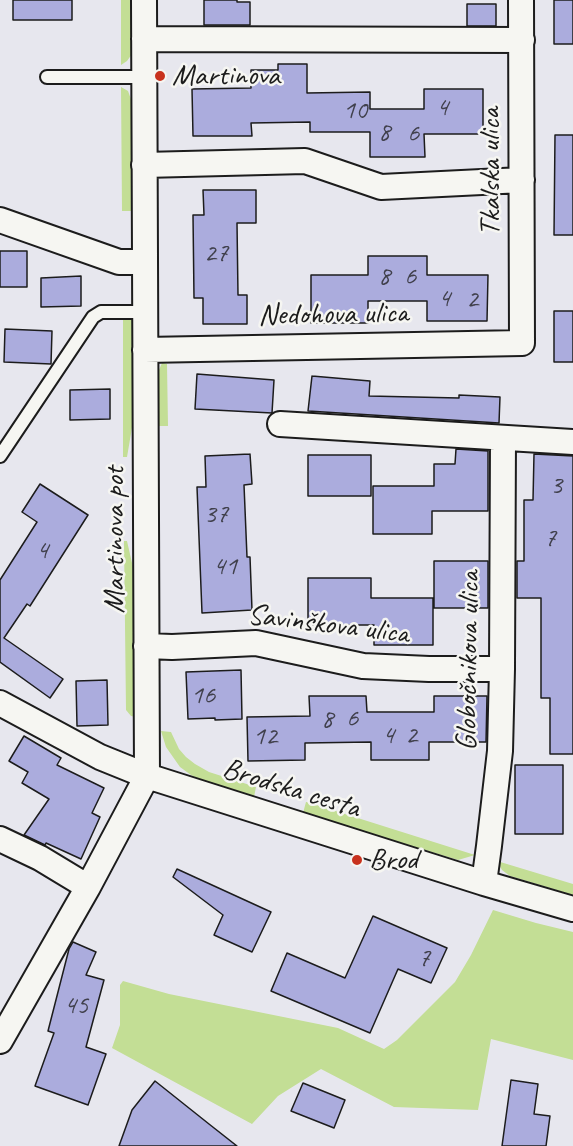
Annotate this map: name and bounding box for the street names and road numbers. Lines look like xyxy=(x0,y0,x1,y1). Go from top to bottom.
street label: Tkalska ulica xyxy=(473,108,509,236)
street label: Nedohova ulica xyxy=(258,296,408,334)
street label: Martinova pot xyxy=(97,467,133,613)
street label: Globočnikova ulica xyxy=(449,571,489,751)
street label: Savinškova ulica xyxy=(245,597,411,653)
street label: Brodska cesta xyxy=(218,751,364,827)

